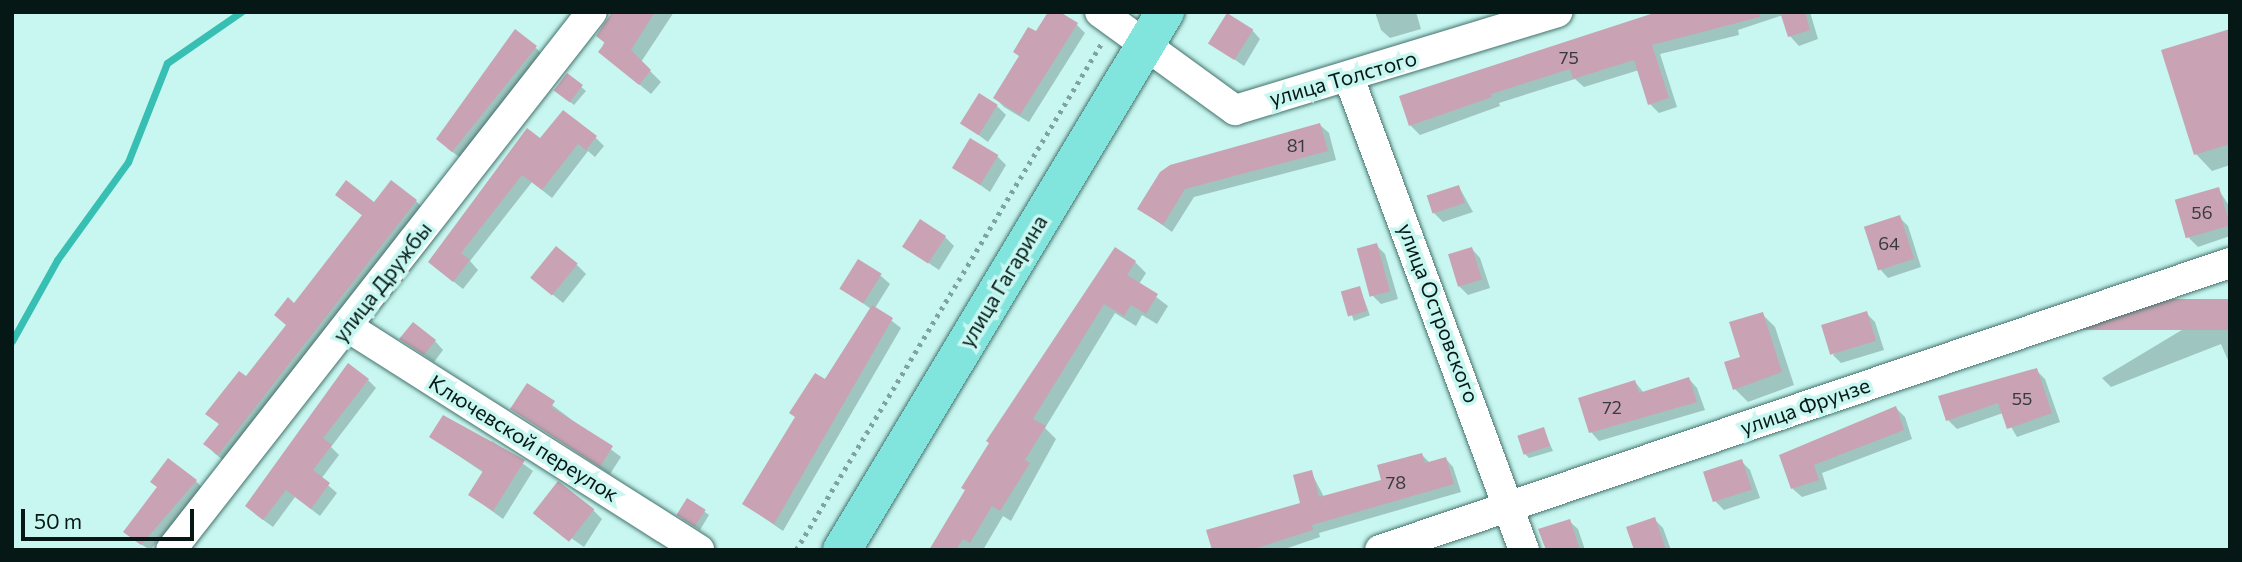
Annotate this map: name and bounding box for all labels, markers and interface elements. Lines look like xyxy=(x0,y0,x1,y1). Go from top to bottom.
street label: улица Толстого xyxy=(1266,45,1420,111)
house number: 75 xyxy=(1559,46,1579,68)
house number: 81 xyxy=(1287,134,1305,156)
house number: 56 xyxy=(2191,201,2213,223)
street label: улица Гагарина xyxy=(954,210,1052,352)
street label: улица Дружбы xyxy=(327,217,437,347)
street label: улица Островского xyxy=(1393,220,1485,406)
house number: 64 xyxy=(1878,232,1900,254)
street label: Ключевской переулок xyxy=(425,369,623,507)
street label: улица Фрунзе xyxy=(1737,372,1873,440)
house number: 55 xyxy=(2012,387,2032,409)
house number: 72 xyxy=(1602,396,1622,418)
house number: 78 xyxy=(1386,471,1406,493)
scale bar xyxy=(24,496,198,540)
text: 50 m xyxy=(34,508,82,533)

